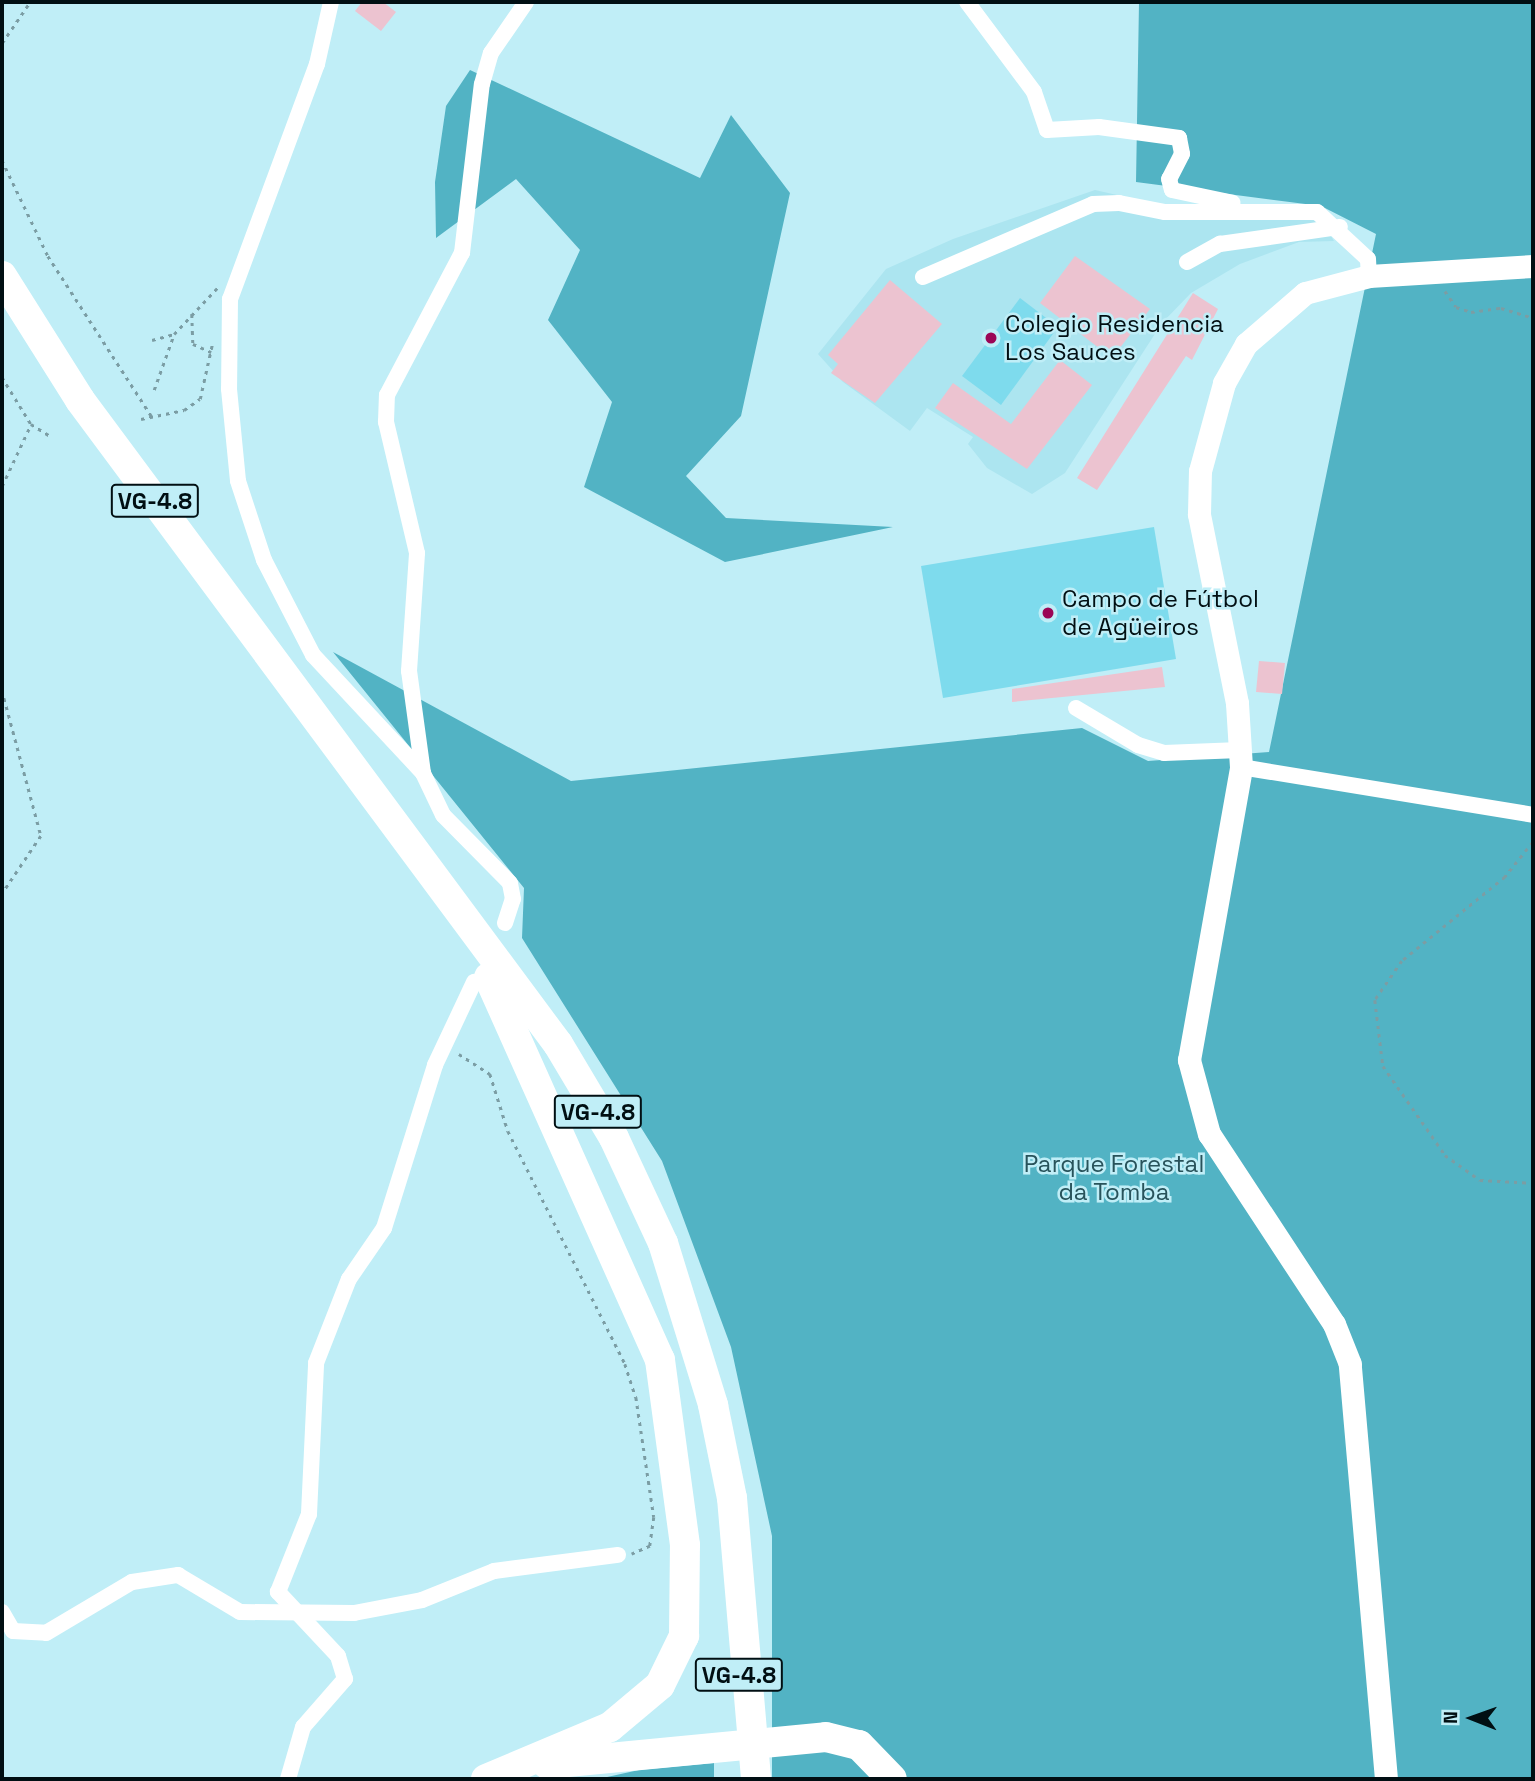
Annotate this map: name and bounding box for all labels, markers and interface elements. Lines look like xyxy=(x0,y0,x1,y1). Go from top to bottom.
place label: Colegio Residencia Los Sauces xyxy=(1005,310,1224,366)
marker: Colegio Residencia Los Sauces xyxy=(983,330,999,346)
road number: VG-4.8 xyxy=(110,481,200,520)
place label: Campo de Fútbol de Agüeiros xyxy=(1062,585,1259,641)
marker: Campo de Fútbol de Agüeiros xyxy=(1040,605,1056,621)
road number: VG-4.8 xyxy=(552,1092,644,1132)
park label: Parque Forestal da Tomba xyxy=(1024,1150,1204,1206)
road number: VG-4.8 xyxy=(694,1656,784,1694)
north arrow xyxy=(1437,1683,1507,1753)
text: N xyxy=(1438,1711,1463,1724)

